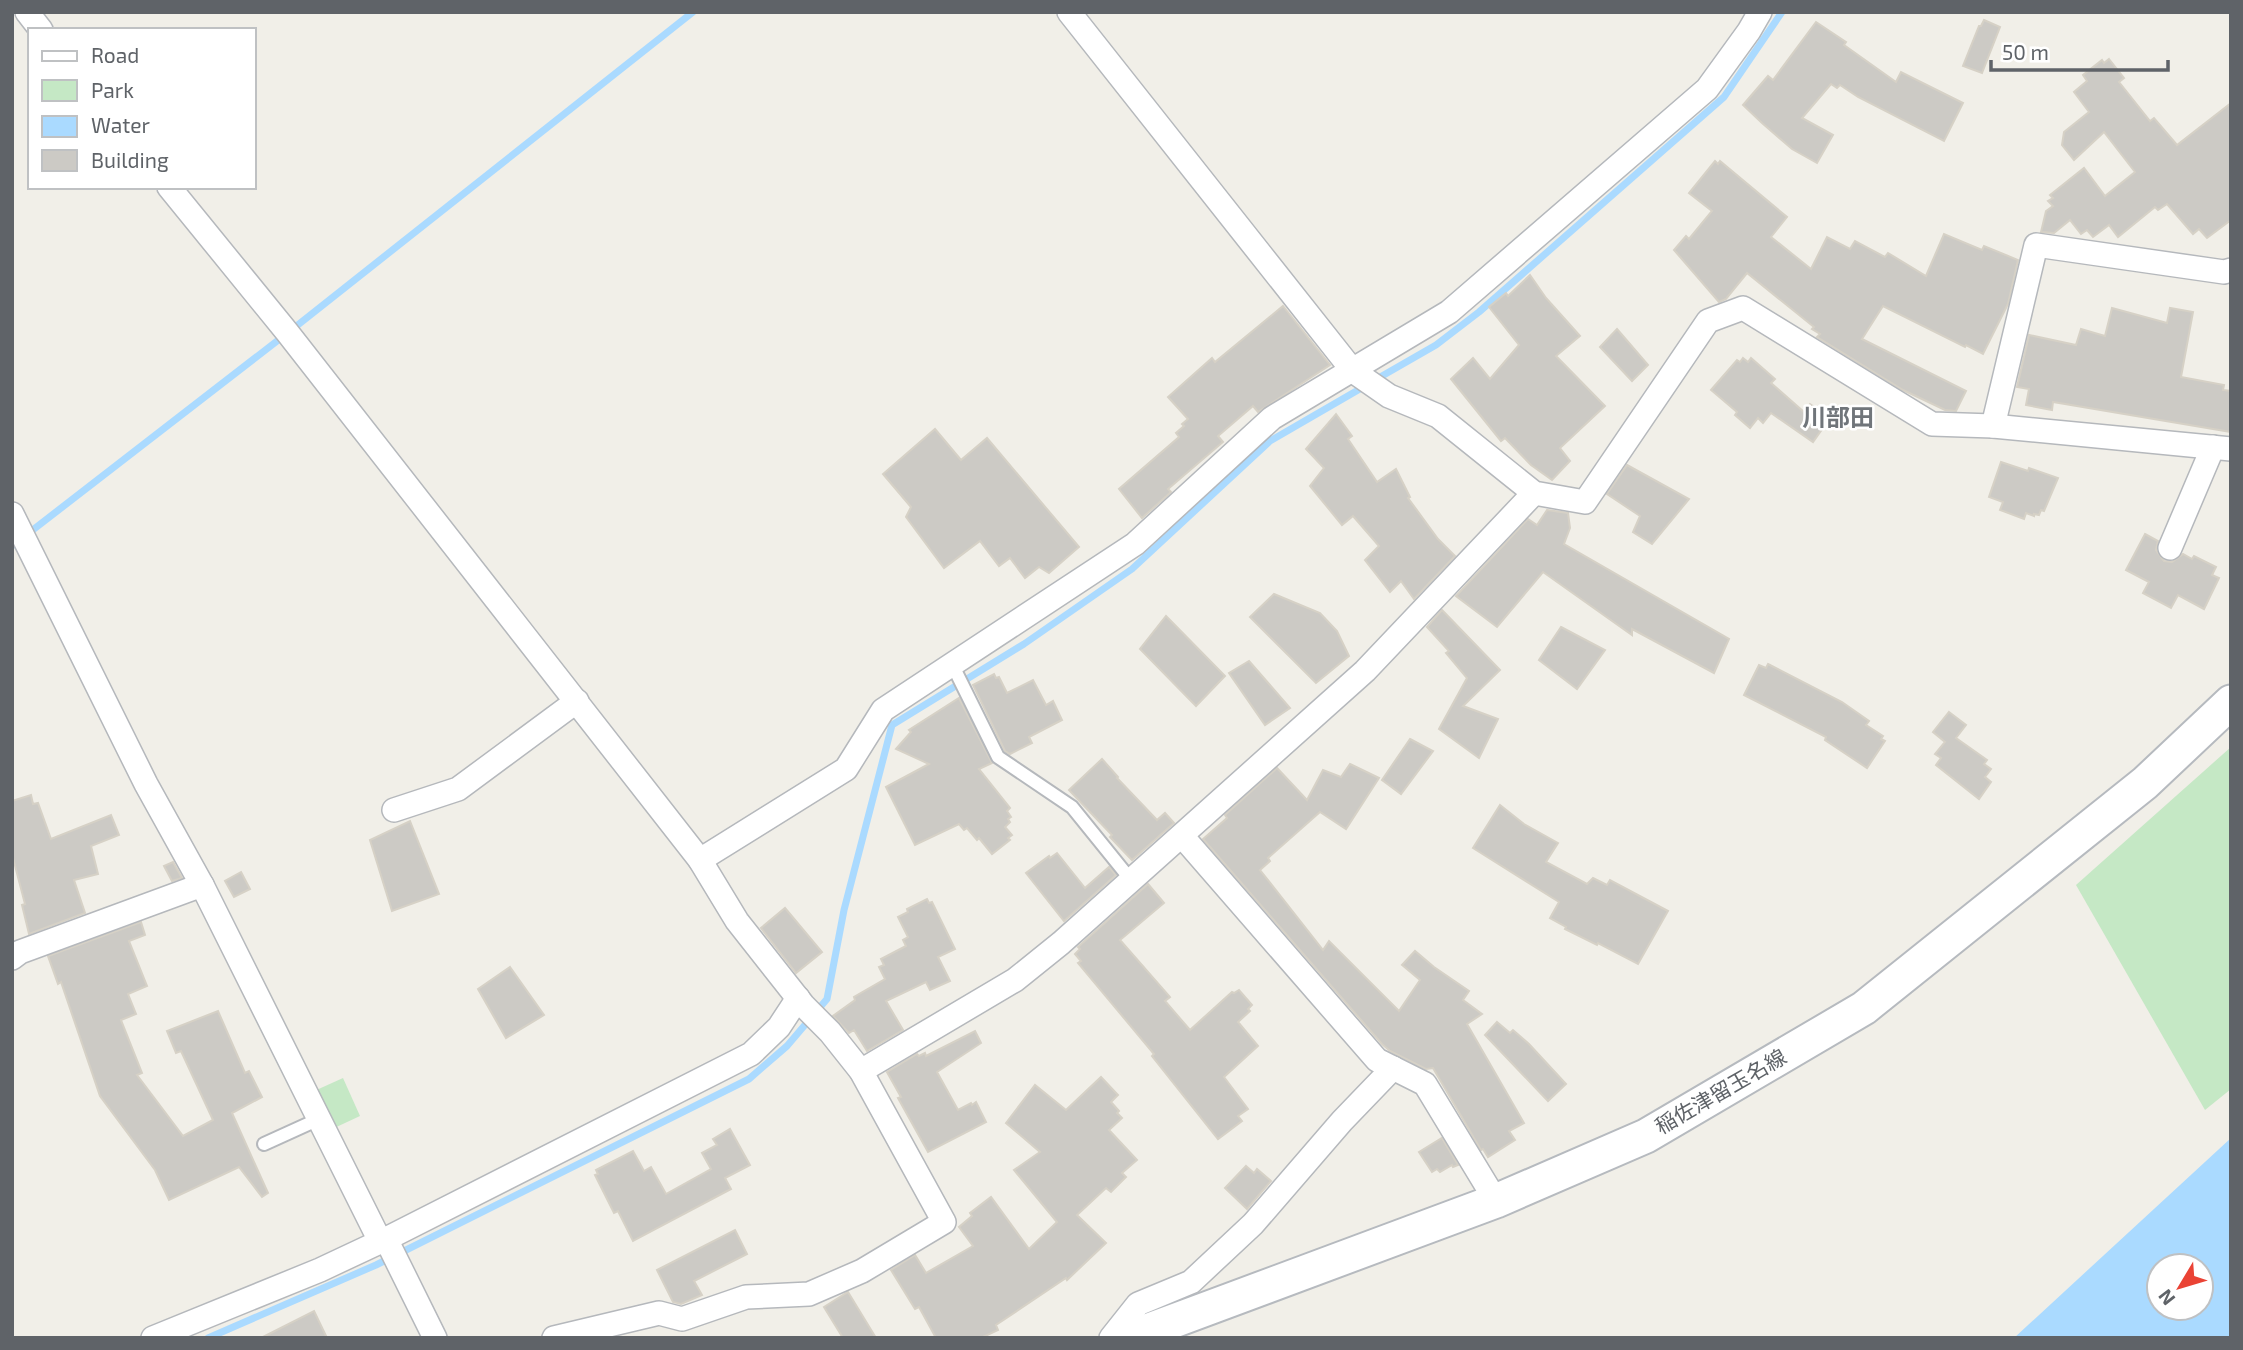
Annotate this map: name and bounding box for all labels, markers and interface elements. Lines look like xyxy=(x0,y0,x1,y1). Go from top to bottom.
legend xyxy=(28,28,256,189)
scale bar xyxy=(1991,28,2168,72)
text: 50 m xyxy=(2002,39,2049,64)
text: Road xyxy=(91,42,139,67)
text: Park xyxy=(91,77,134,102)
text: Water xyxy=(91,112,150,137)
text: Building xyxy=(91,147,169,172)
district label: 川部田 xyxy=(1802,402,1874,431)
street label: 稲佐津留玉名線 xyxy=(1650,1043,1790,1138)
north arrow xyxy=(2145,1252,2215,1322)
text: N xyxy=(2153,1285,2179,1310)

